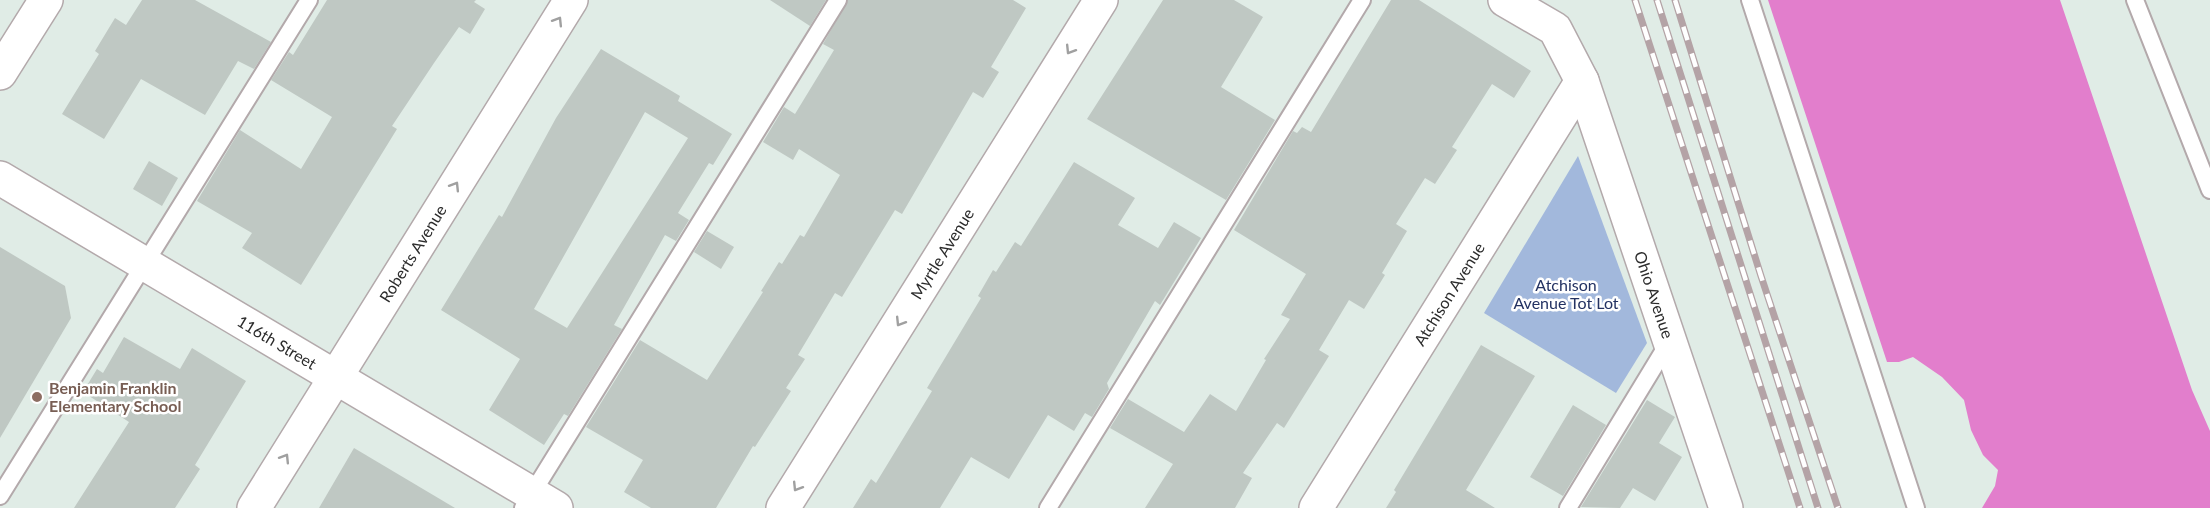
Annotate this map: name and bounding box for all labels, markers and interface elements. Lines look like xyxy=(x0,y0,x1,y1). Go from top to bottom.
one-way arrow xyxy=(551,17,563,27)
one-way arrow xyxy=(1067,43,1078,54)
one-way arrow xyxy=(447,182,459,192)
street label: Roberts Avenue xyxy=(375,201,450,305)
street label: Myrtle Avenue xyxy=(906,205,977,302)
street label: Atchison Avenue xyxy=(1410,239,1488,349)
street label: Ohio Avenue xyxy=(1631,248,1678,341)
park label: Atchison Avenue Tot Lot xyxy=(1513,275,1619,312)
street label: 116th Street xyxy=(234,311,320,373)
one-way arrow xyxy=(896,315,907,326)
place label: Benjamin Franklin Elementary School xyxy=(49,378,181,415)
marker: Benjamin Franklin Elementary School xyxy=(30,390,44,404)
one-way arrow xyxy=(277,454,289,464)
one-way arrow xyxy=(792,481,804,491)

